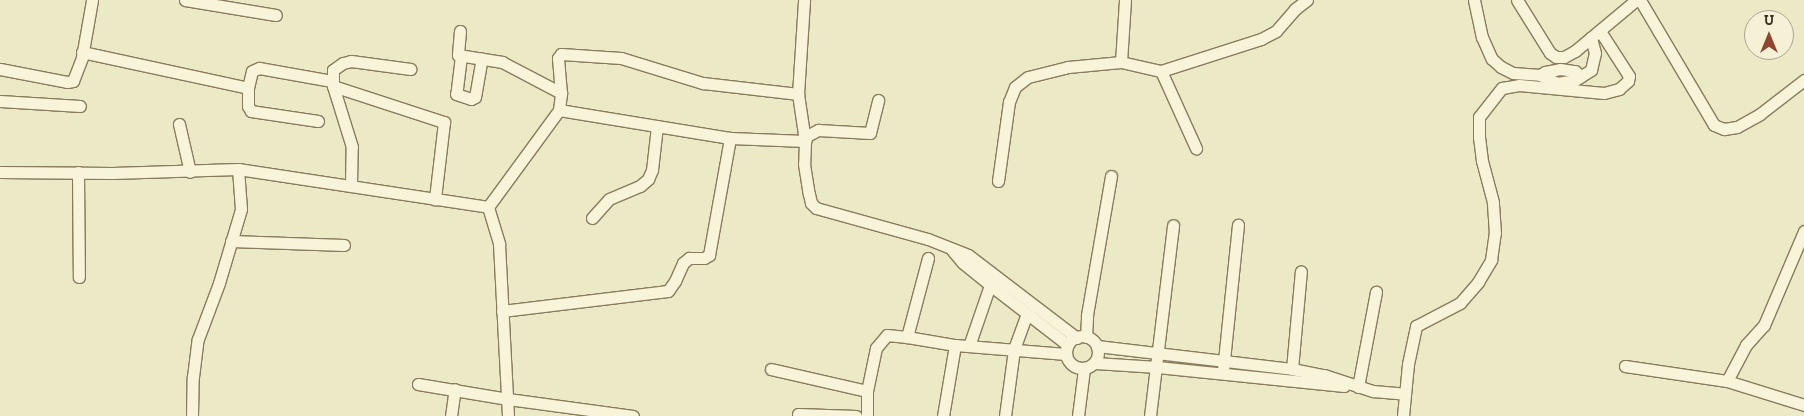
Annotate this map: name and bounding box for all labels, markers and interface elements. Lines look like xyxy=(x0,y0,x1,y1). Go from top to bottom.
north arrow xyxy=(1744,10,1794,60)
text: U xyxy=(1764,12,1774,29)

